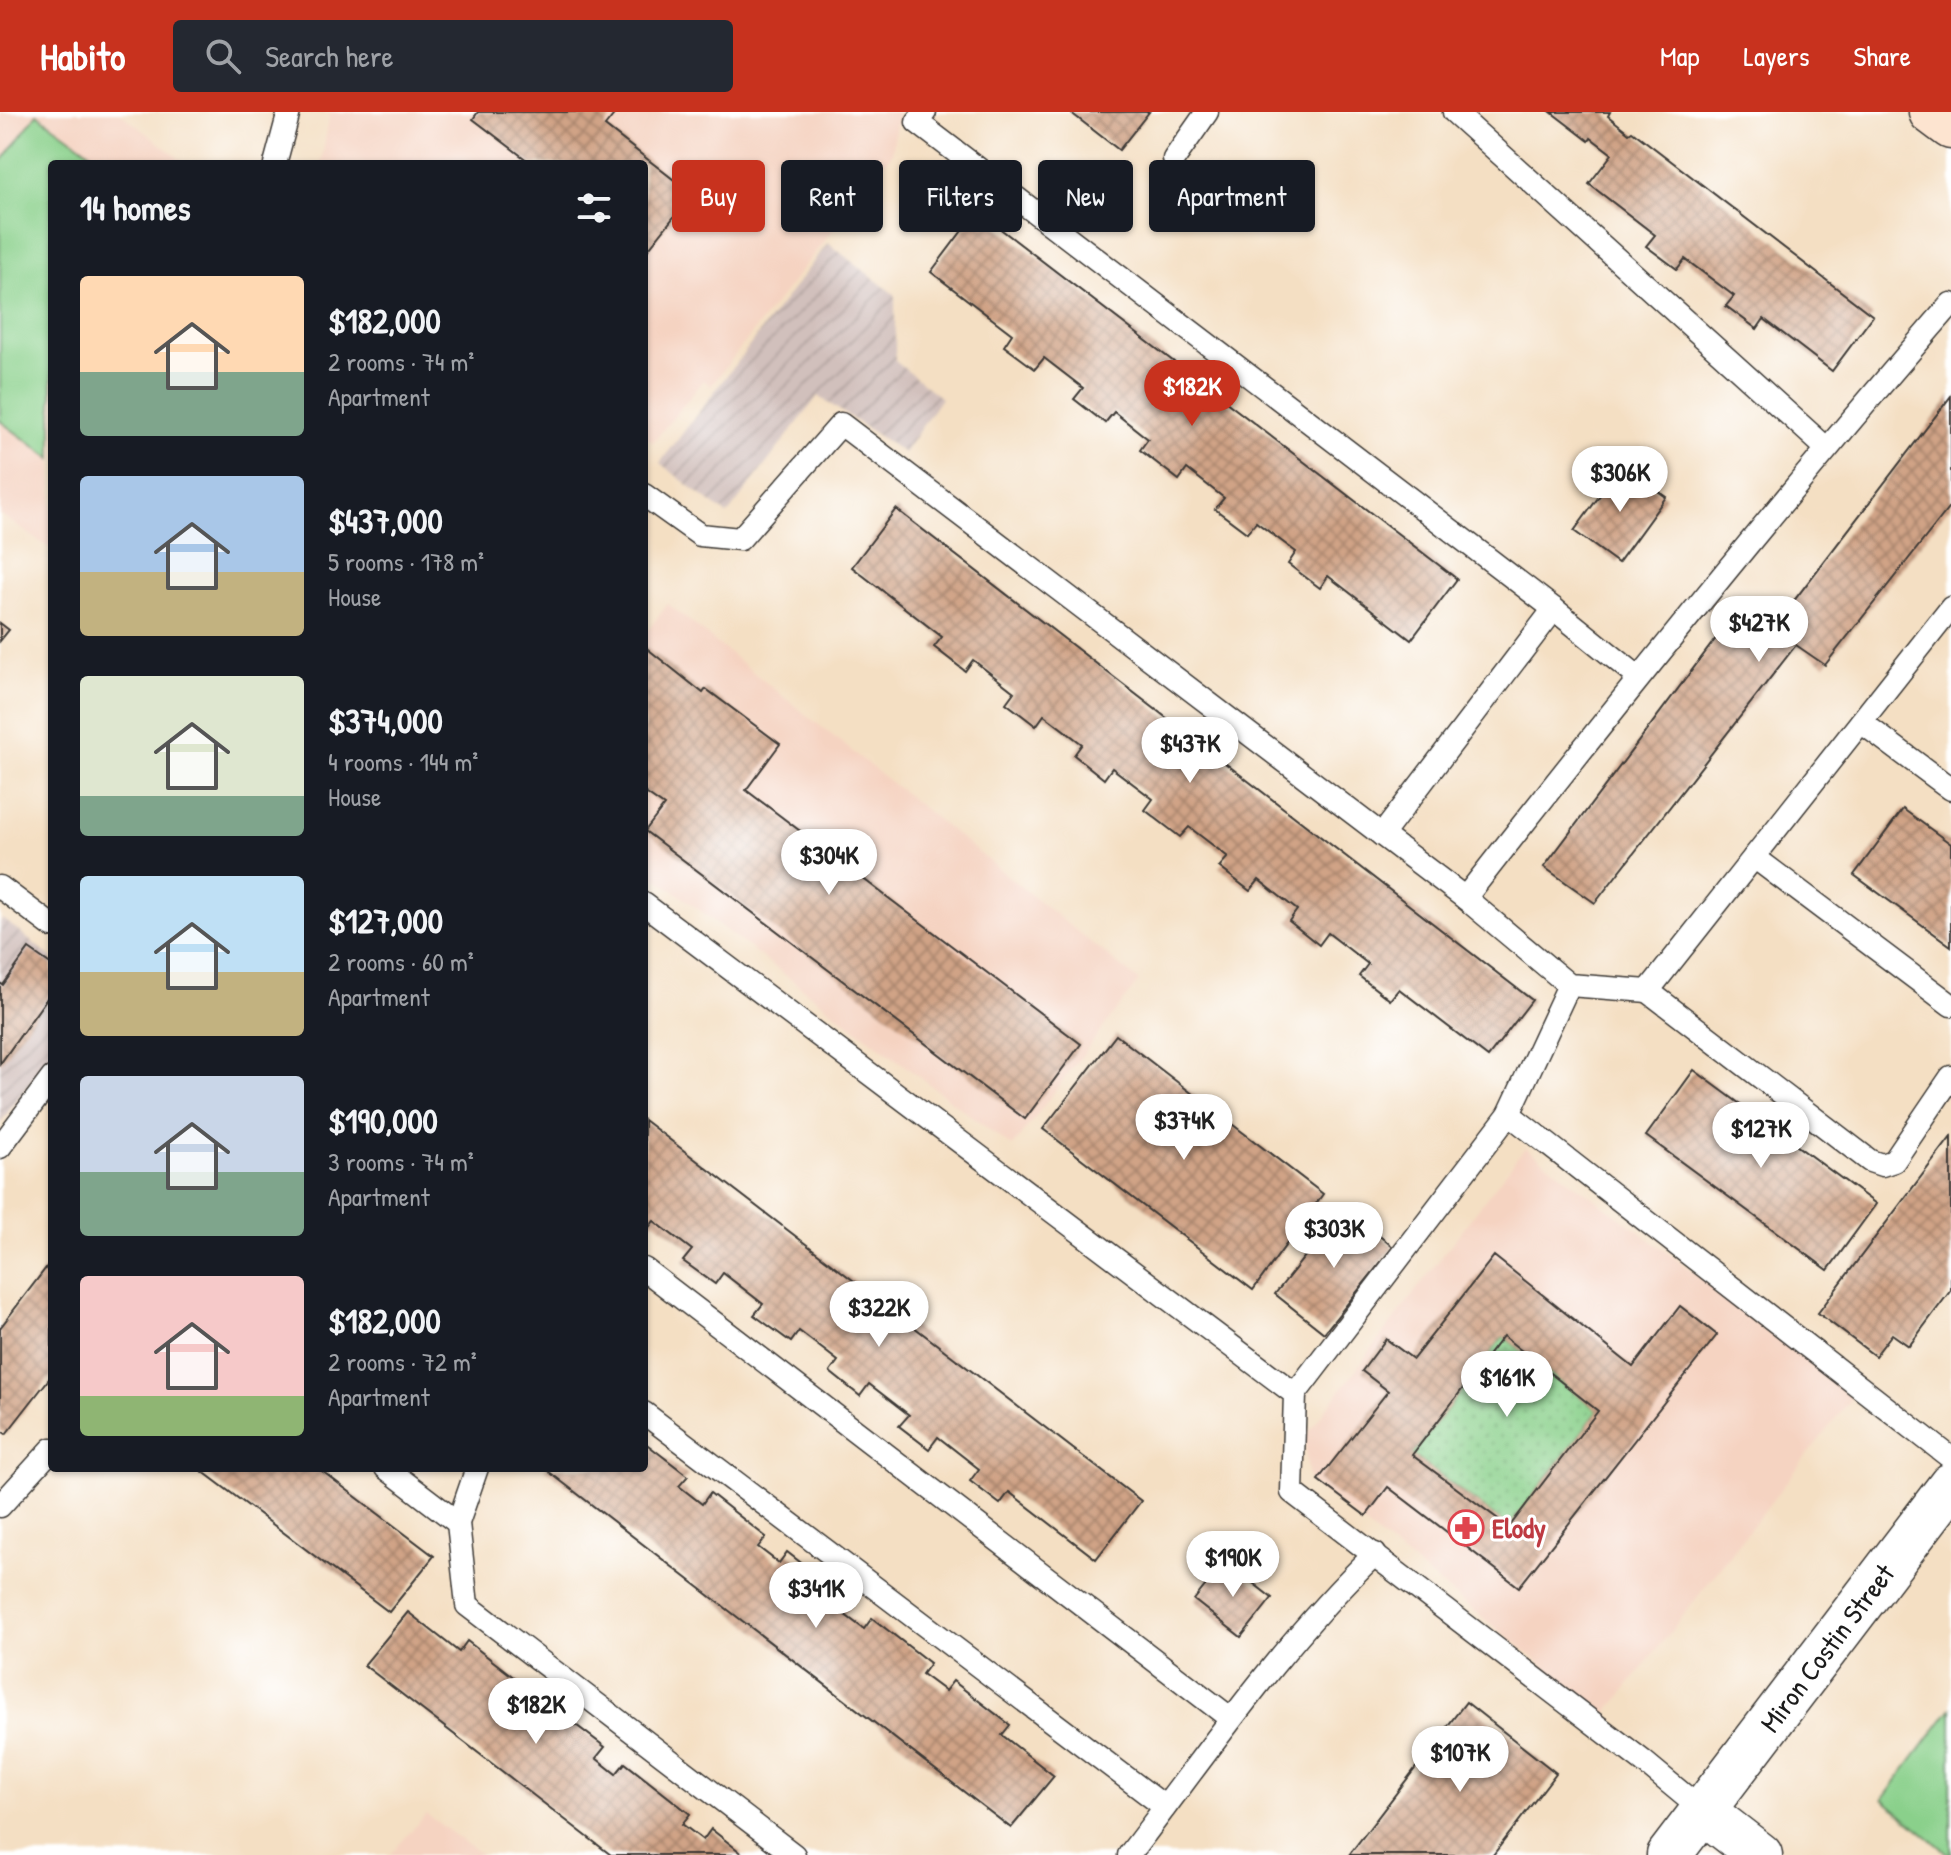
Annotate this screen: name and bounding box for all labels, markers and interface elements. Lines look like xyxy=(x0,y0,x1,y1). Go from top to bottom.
search box xyxy=(173,20,733,92)
text: Habito xyxy=(40,30,125,82)
icon: search xyxy=(201,34,245,78)
text: Search here xyxy=(265,36,393,76)
text: Map xyxy=(1660,37,1700,75)
text: Layers xyxy=(1744,37,1809,75)
text: Share xyxy=(1853,37,1911,75)
chip: Buy xyxy=(672,160,765,232)
chip: Rent xyxy=(781,160,883,232)
chip: Filters xyxy=(899,160,1022,232)
chip: New xyxy=(1038,160,1133,232)
chip: Apartment xyxy=(1149,160,1315,232)
text: 14 homes xyxy=(80,185,191,231)
icon: filters xyxy=(572,186,616,230)
text: $182,000 xyxy=(328,298,441,344)
icon: home xyxy=(144,308,240,404)
text: 2 rooms · 74 m² xyxy=(328,344,474,379)
pin: $182K xyxy=(1136,360,1248,428)
text: $182K xyxy=(1162,368,1222,403)
text: Apartment xyxy=(328,379,430,414)
pin: $306K xyxy=(1564,446,1676,514)
text: $306K xyxy=(1590,454,1650,489)
text: $437,000 xyxy=(328,498,443,544)
icon: home xyxy=(144,508,240,604)
text: 5 rooms · 178 m² xyxy=(328,544,484,579)
text: House xyxy=(328,579,381,614)
pin: $427K xyxy=(1703,596,1815,664)
text: $427K xyxy=(1728,604,1790,639)
text: $374,000 xyxy=(328,698,443,744)
icon: home xyxy=(144,708,240,804)
pin: $437K xyxy=(1134,717,1246,785)
text: $437K xyxy=(1159,725,1221,760)
text: 4 rooms · 144 m² xyxy=(328,744,478,779)
text: House xyxy=(328,779,381,814)
pin: $304K xyxy=(773,829,885,897)
text: $304K xyxy=(799,837,859,872)
text: $127,000 xyxy=(328,898,443,944)
icon: home xyxy=(144,908,240,1004)
text: 2 rooms · 60 m² xyxy=(328,944,474,979)
text: Apartment xyxy=(328,979,430,1014)
pin: $374K xyxy=(1128,1094,1240,1162)
text: $190,000 xyxy=(328,1098,438,1144)
text: $374K xyxy=(1153,1102,1215,1137)
pin: $127K xyxy=(1705,1102,1817,1170)
icon: home xyxy=(144,1108,240,1204)
text: $127K xyxy=(1730,1110,1792,1145)
text: 3 rooms · 74 m² xyxy=(328,1144,474,1179)
text: Apartment xyxy=(328,1179,430,1214)
pin: $303K xyxy=(1278,1202,1390,1270)
text: $303K xyxy=(1303,1210,1365,1245)
pin: $322K xyxy=(823,1281,935,1349)
text: $322K xyxy=(848,1289,910,1324)
text: $182,000 xyxy=(328,1298,441,1344)
icon: home xyxy=(144,1308,240,1404)
text: 2 rooms · 72 m² xyxy=(328,1344,477,1379)
pin: $161K xyxy=(1451,1351,1563,1419)
text: $161K xyxy=(1479,1359,1535,1394)
text: Apartment xyxy=(328,1379,430,1414)
pharmacy icon: Elody xyxy=(1447,1509,1485,1547)
place label: Elody xyxy=(1492,1509,1546,1548)
pin: $190K xyxy=(1177,1531,1289,1599)
text: $190K xyxy=(1204,1539,1262,1574)
street label: Miron Costin Street xyxy=(1751,1556,1903,1740)
pin: $341K xyxy=(760,1562,872,1630)
text: $341K xyxy=(787,1570,845,1605)
pin: $182K xyxy=(480,1678,592,1746)
text: $182K xyxy=(506,1686,566,1721)
pin: $107K xyxy=(1404,1726,1516,1794)
text: $107K xyxy=(1430,1734,1490,1769)

